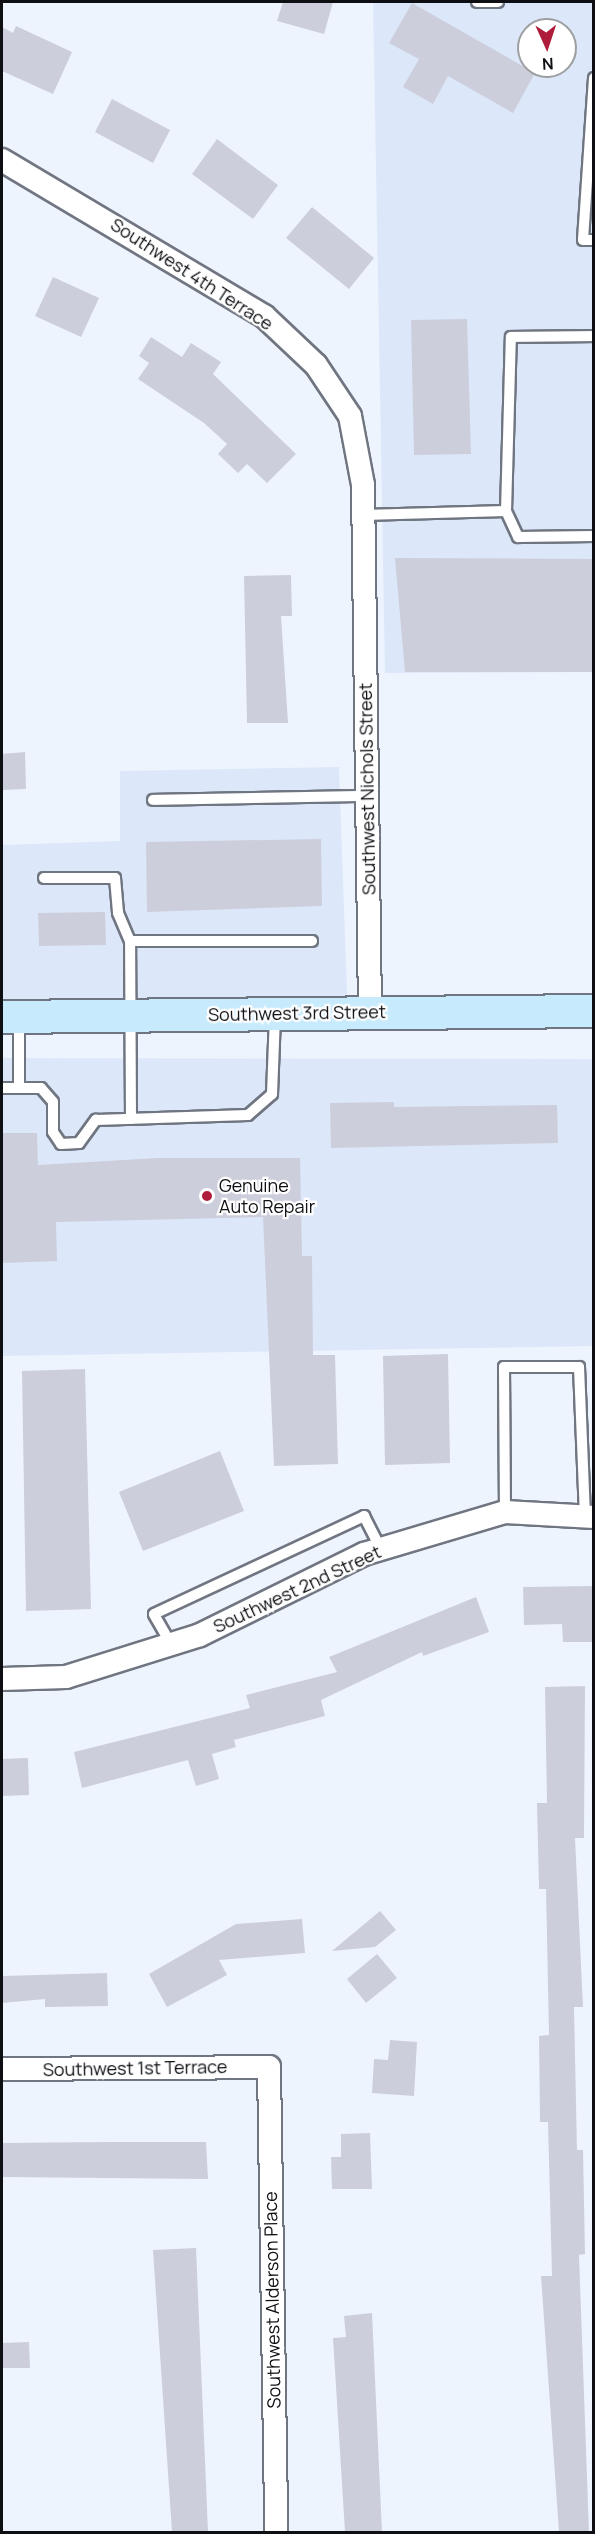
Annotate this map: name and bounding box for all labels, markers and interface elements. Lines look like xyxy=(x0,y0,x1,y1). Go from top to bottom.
north arrow xyxy=(517,18,577,78)
text: N xyxy=(542,53,554,75)
street label: Southwest 4th Terrace xyxy=(107,213,277,335)
street label: Southwest Nichols Street xyxy=(354,683,380,895)
street label: Southwest 3rd Street xyxy=(208,1001,386,1025)
place label: Genuine Auto Repair xyxy=(219,1175,315,1218)
marker: Genuine Auto Repair xyxy=(200,1189,214,1203)
street label: Southwest 2nd Street xyxy=(210,1541,384,1637)
street label: Southwest 1st Terrace xyxy=(43,2056,227,2080)
street label: Southwest Alderson Place xyxy=(259,2191,285,2409)

